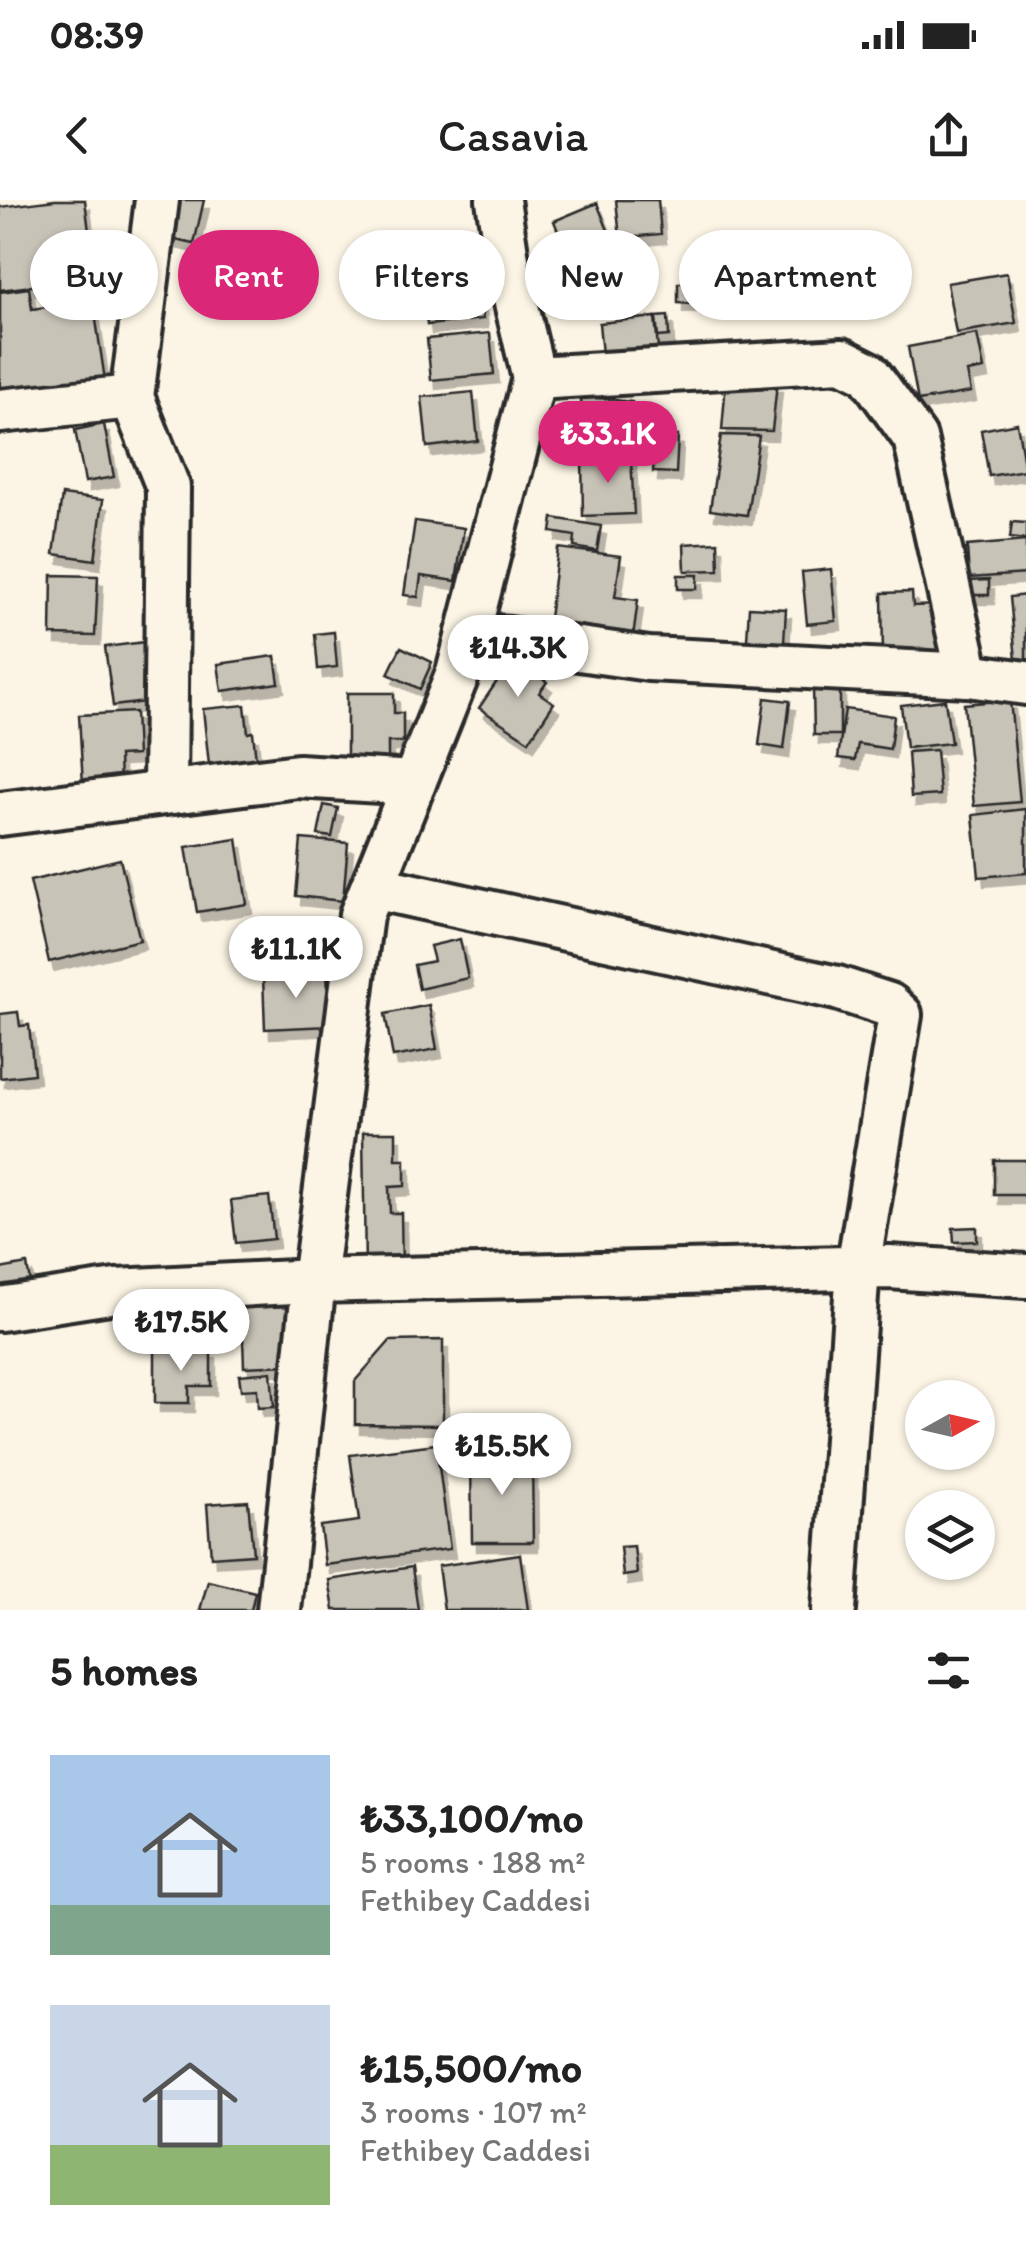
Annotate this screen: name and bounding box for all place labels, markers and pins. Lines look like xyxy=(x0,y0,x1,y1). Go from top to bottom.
pin: ₺33.1K xyxy=(527,401,689,486)
pin: ₺14.3K xyxy=(437,615,599,700)
pin: ₺11.1K xyxy=(215,916,377,1001)
pin: ₺17.5K xyxy=(100,1289,262,1374)
pin: ₺15.5K xyxy=(421,1413,583,1498)

